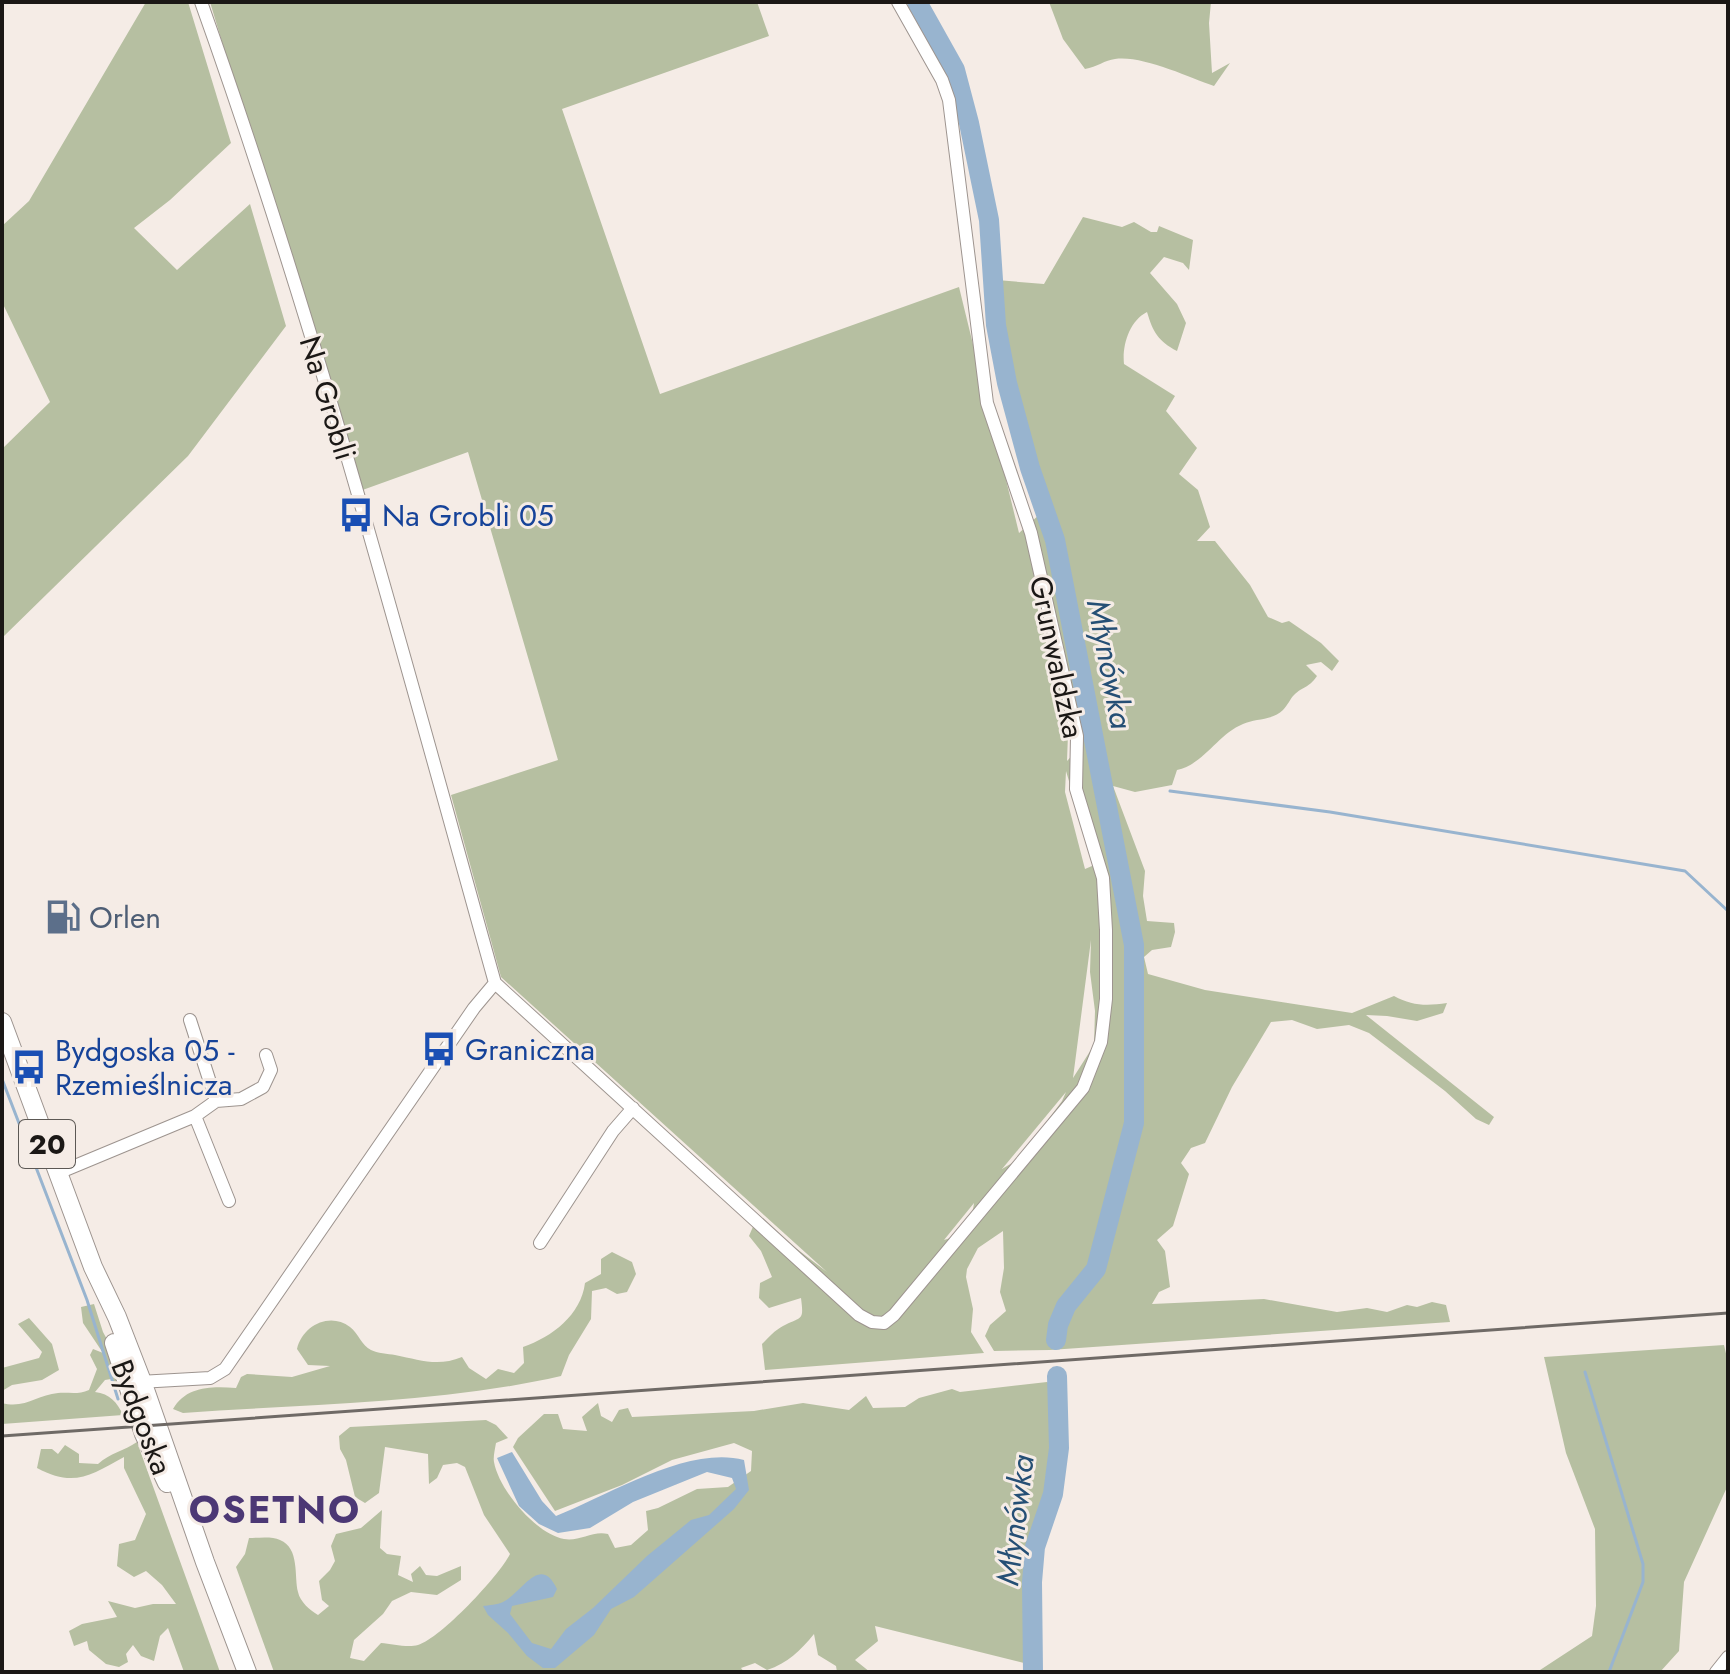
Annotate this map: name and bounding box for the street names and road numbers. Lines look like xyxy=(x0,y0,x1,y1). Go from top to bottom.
street label: Na Grobli xyxy=(289,331,367,465)
street label: Grunwaldzka xyxy=(1019,572,1095,742)
road number: 20 xyxy=(19,1120,75,1168)
street label: Bydgoska xyxy=(100,1353,184,1481)

